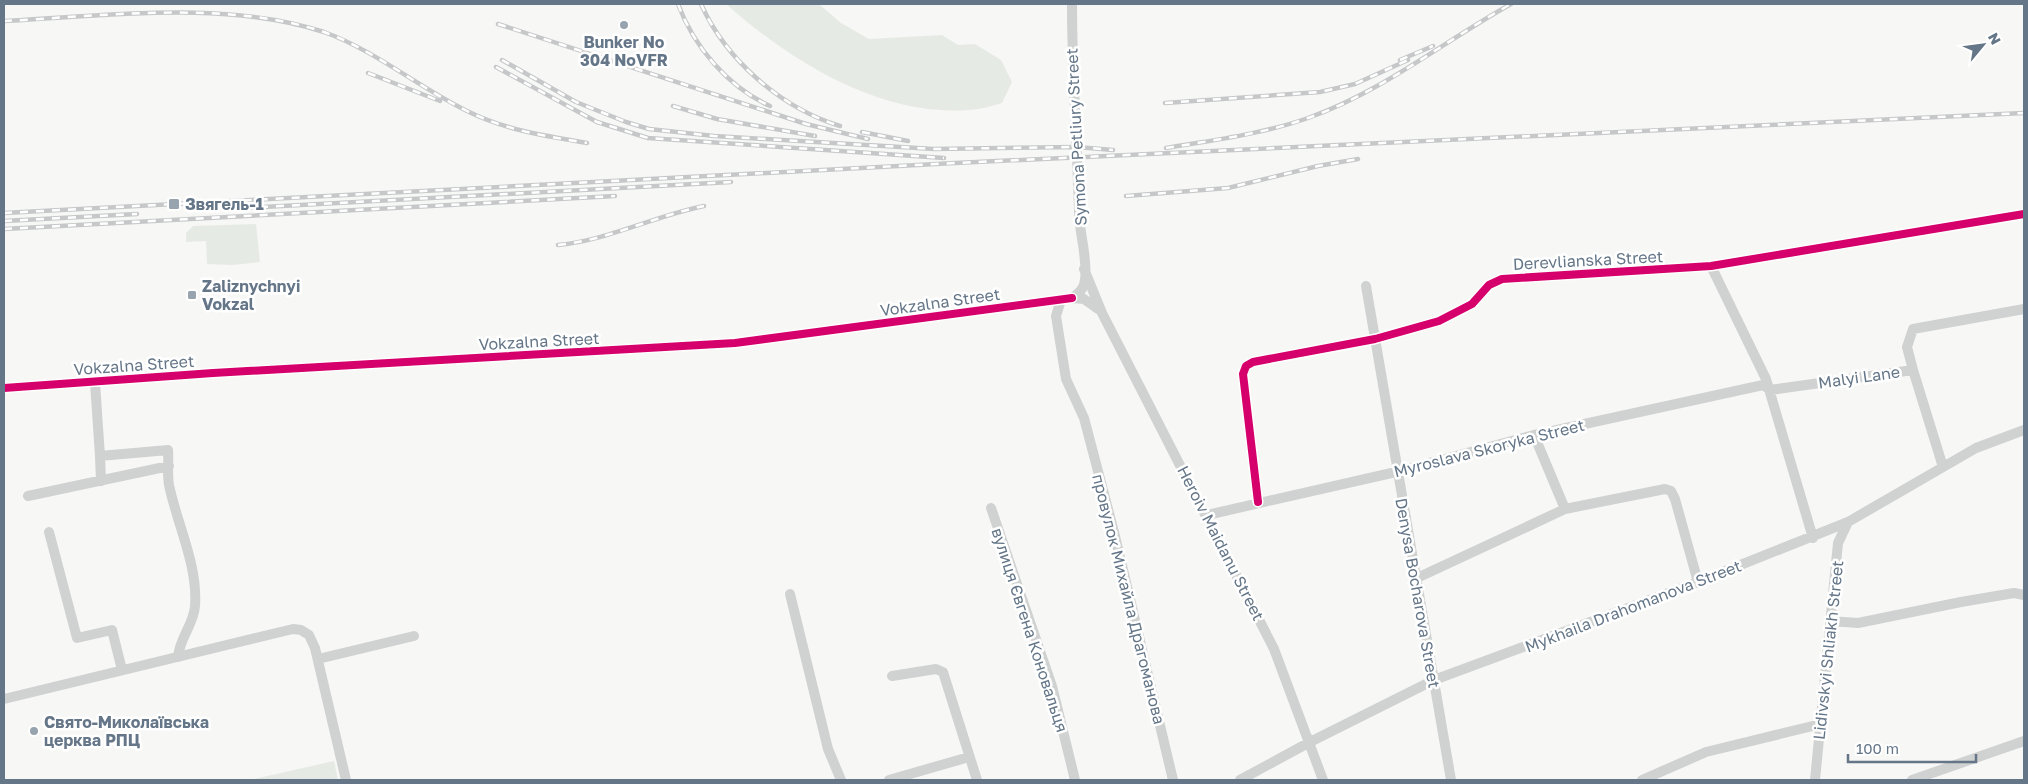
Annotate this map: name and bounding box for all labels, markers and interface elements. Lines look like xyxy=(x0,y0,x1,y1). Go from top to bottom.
marker: Bunker No 304 NoVFR xyxy=(618,19,630,31)
north arrow xyxy=(1958,20,2008,70)
text: N xyxy=(1985,30,2005,47)
place label: Bunker No 304 NoVFR xyxy=(580,32,668,70)
street label: Symona Petliury Street xyxy=(1061,48,1091,226)
place label: Звягель-1 xyxy=(185,194,264,214)
marker: Звягель-1 xyxy=(167,197,181,211)
street label: Derevlianska Street xyxy=(1512,246,1664,274)
place label: Zaliznychnyi Vokzal xyxy=(202,276,300,314)
street label: Vokzalna Street xyxy=(879,284,1001,320)
marker: Zaliznychnyi Vokzal xyxy=(186,289,198,301)
street label: Vokzalna Street xyxy=(478,328,600,354)
street label: Vokzalna Street xyxy=(73,351,195,379)
street label: Malyi Lane xyxy=(1817,361,1901,393)
street label: Myroslava Skoryka Street xyxy=(1392,415,1586,481)
street label: Heroiv Maidanu Street xyxy=(1173,462,1269,624)
street label: провулок Михайла Драгоманова xyxy=(1088,472,1170,726)
street label: Denysa Bocharova Street xyxy=(1391,496,1445,690)
street label: вулиця Євгена Коновальця xyxy=(987,525,1073,735)
street label: Mykhaila Drahomanova Street xyxy=(1522,555,1744,657)
street label: Lidivskyi Shliakh Street xyxy=(1809,559,1847,741)
place label: Свято-Миколаївська церква РПЦ xyxy=(44,712,209,750)
marker: Свято-Миколаївська церква РПЦ xyxy=(28,725,40,737)
scale bar xyxy=(1848,732,1976,764)
text: 100 m xyxy=(1856,739,1899,757)

